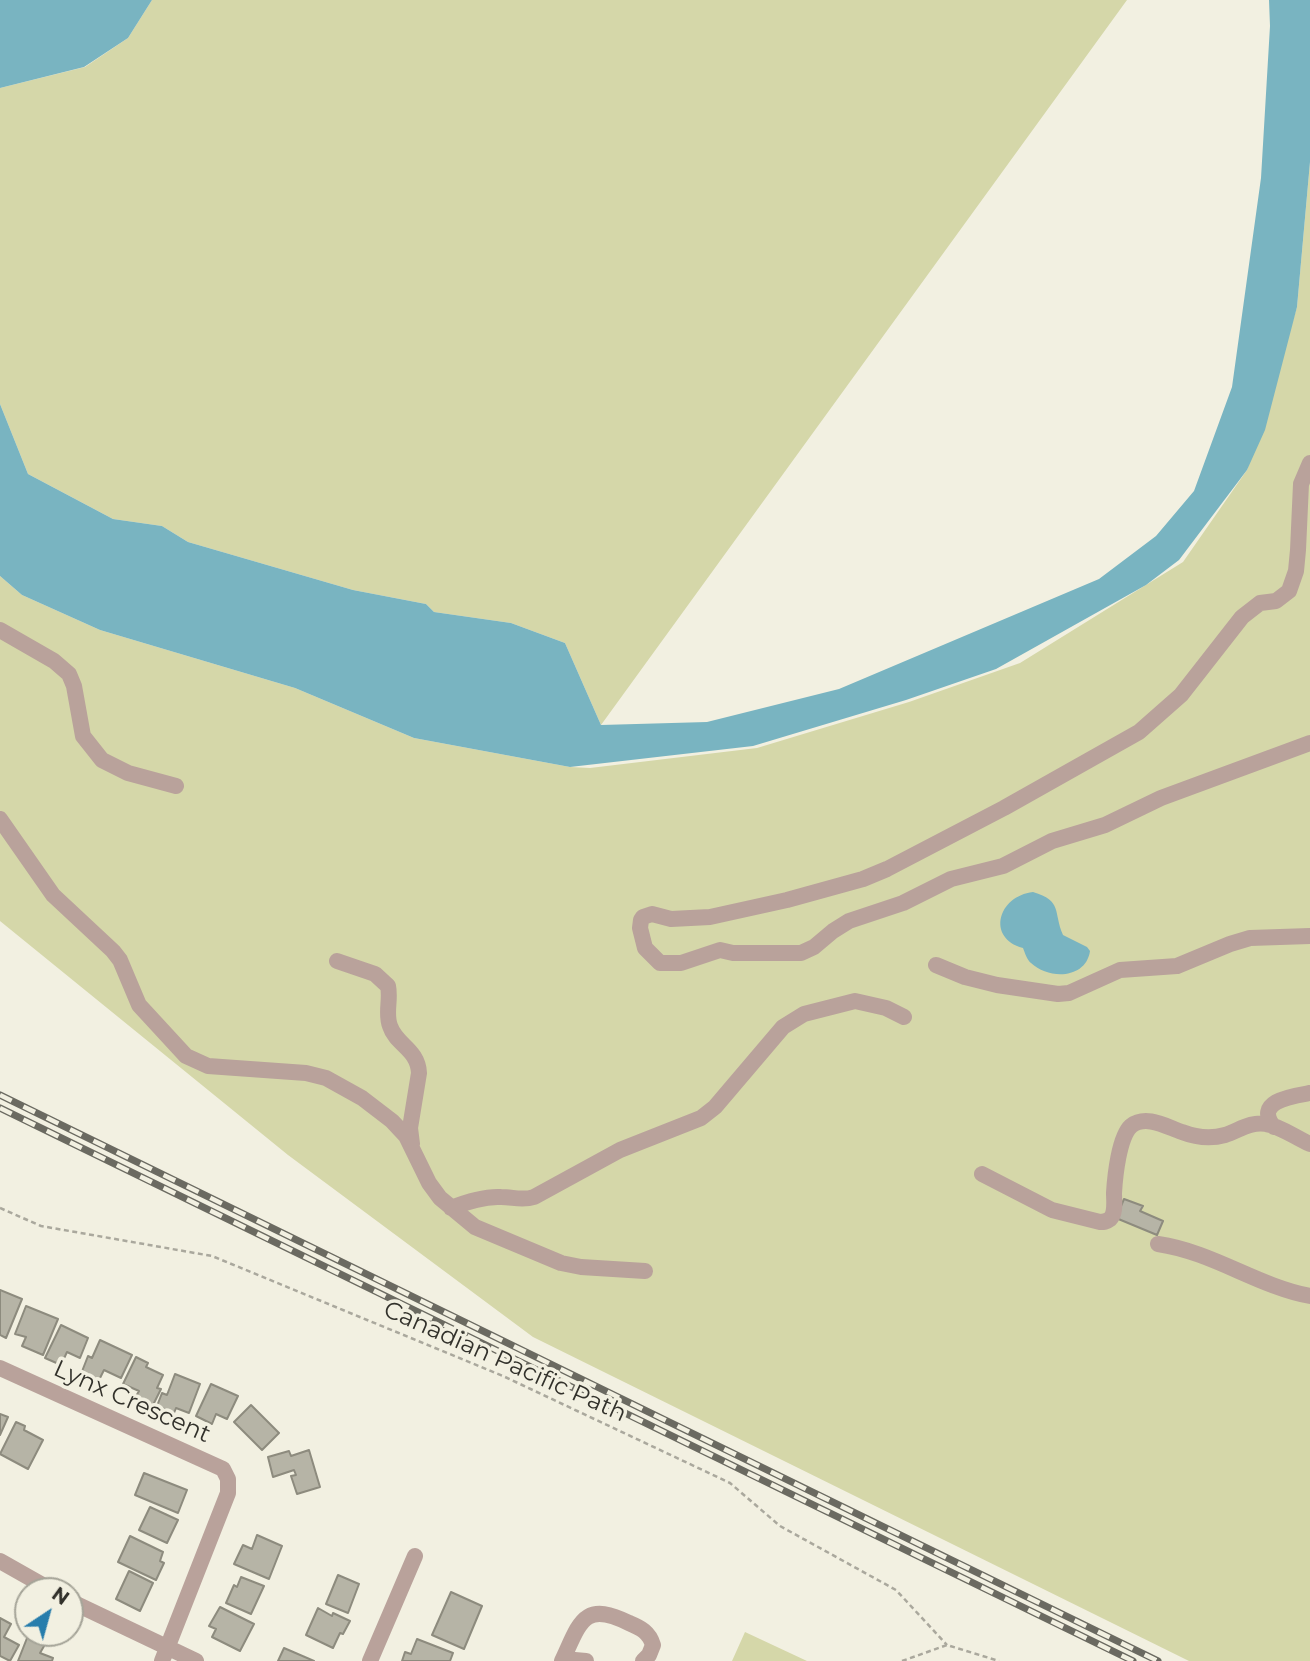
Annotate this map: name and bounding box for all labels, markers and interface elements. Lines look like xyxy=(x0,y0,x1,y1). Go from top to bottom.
street label: Canadian Pacific Path xyxy=(379,1295,631,1429)
street label: Lynx Crescent xyxy=(49,1355,215,1449)
north arrow xyxy=(14,1577,84,1647)
text: N xyxy=(47,1582,73,1610)

